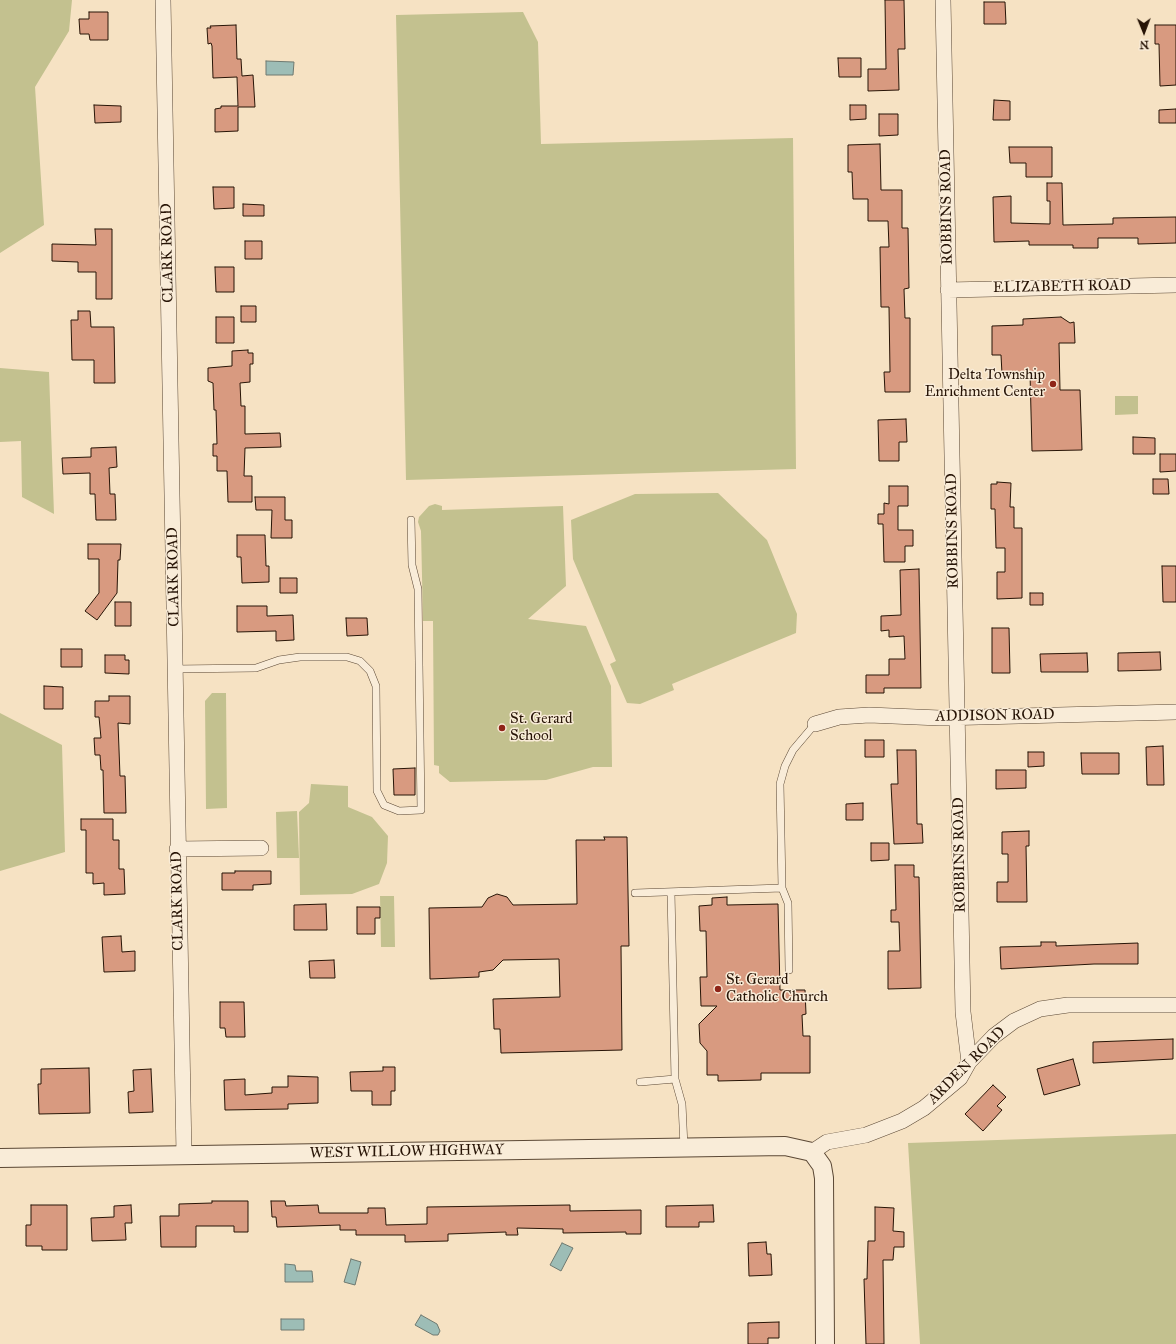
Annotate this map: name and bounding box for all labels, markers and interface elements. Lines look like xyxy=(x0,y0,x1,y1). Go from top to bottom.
north arrow xyxy=(1124,12,1164,52)
text: N xyxy=(1139,38,1149,51)
street label: ROBBINS ROAD xyxy=(937,149,957,265)
street label: CLARK ROAD xyxy=(158,203,178,303)
street label: ELIZABETH ROAD xyxy=(993,277,1131,297)
place label: Delta Township Enrichment Center xyxy=(925,366,1045,401)
marker: Delta Township Enrichment Center xyxy=(1048,379,1058,389)
street label: ROBBINS ROAD xyxy=(943,473,963,589)
street label: CLARK ROAD xyxy=(164,527,184,627)
street label: ADDISON ROAD xyxy=(935,706,1055,726)
place label: St. Gerard School xyxy=(510,710,573,745)
marker: St. Gerard School xyxy=(497,723,507,733)
street label: ROBBINS ROAD xyxy=(950,797,970,913)
street label: CLARK ROAD xyxy=(168,851,188,951)
place label: St. Gerard Catholic Church xyxy=(726,971,828,1006)
marker: St. Gerard Catholic Church xyxy=(713,984,723,994)
street label: ARDEN ROAD xyxy=(924,1023,1010,1109)
street label: WEST WILLOW HIGHWAY xyxy=(310,1141,504,1163)

